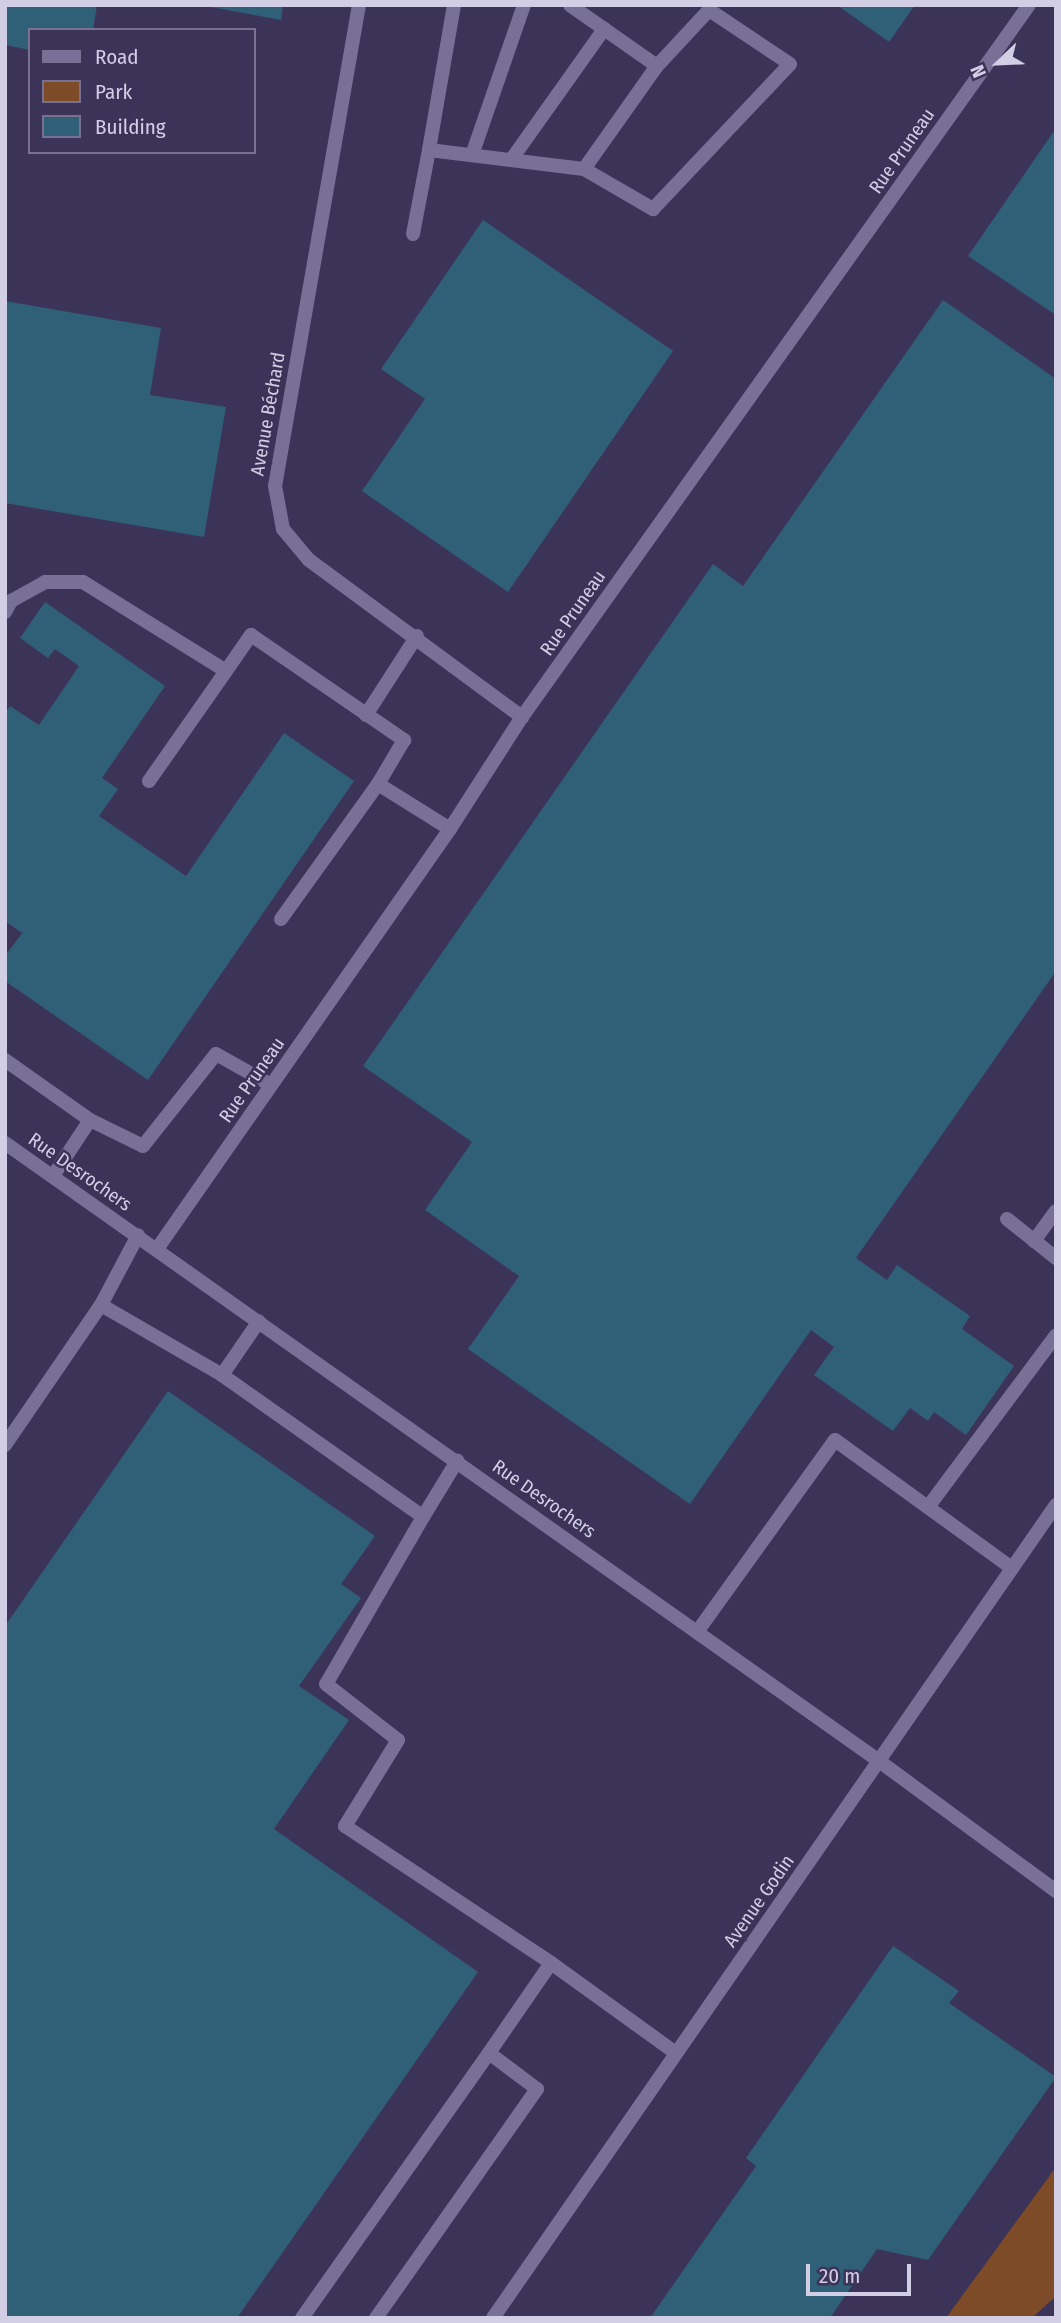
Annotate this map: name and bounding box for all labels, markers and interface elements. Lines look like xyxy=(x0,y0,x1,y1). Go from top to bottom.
legend xyxy=(28,28,256,154)
north arrow xyxy=(963,28,1033,98)
text: Road xyxy=(95,44,139,70)
text: N xyxy=(965,62,991,81)
text: Park xyxy=(95,79,132,105)
street label: Rue Pruneau xyxy=(864,104,940,198)
text: Building xyxy=(95,114,166,140)
street label: Avenue Béchard xyxy=(246,350,290,478)
street label: Rue Pruneau xyxy=(535,566,611,660)
street label: Rue Pruneau xyxy=(214,1033,290,1127)
street label: Rue Desrochers xyxy=(24,1128,136,1216)
street label: Rue Desrochers xyxy=(488,1455,600,1543)
street label: Avenue Godin xyxy=(719,1850,799,1952)
scale bar xyxy=(809,2250,914,2294)
text: 20 m xyxy=(819,2263,860,2289)

